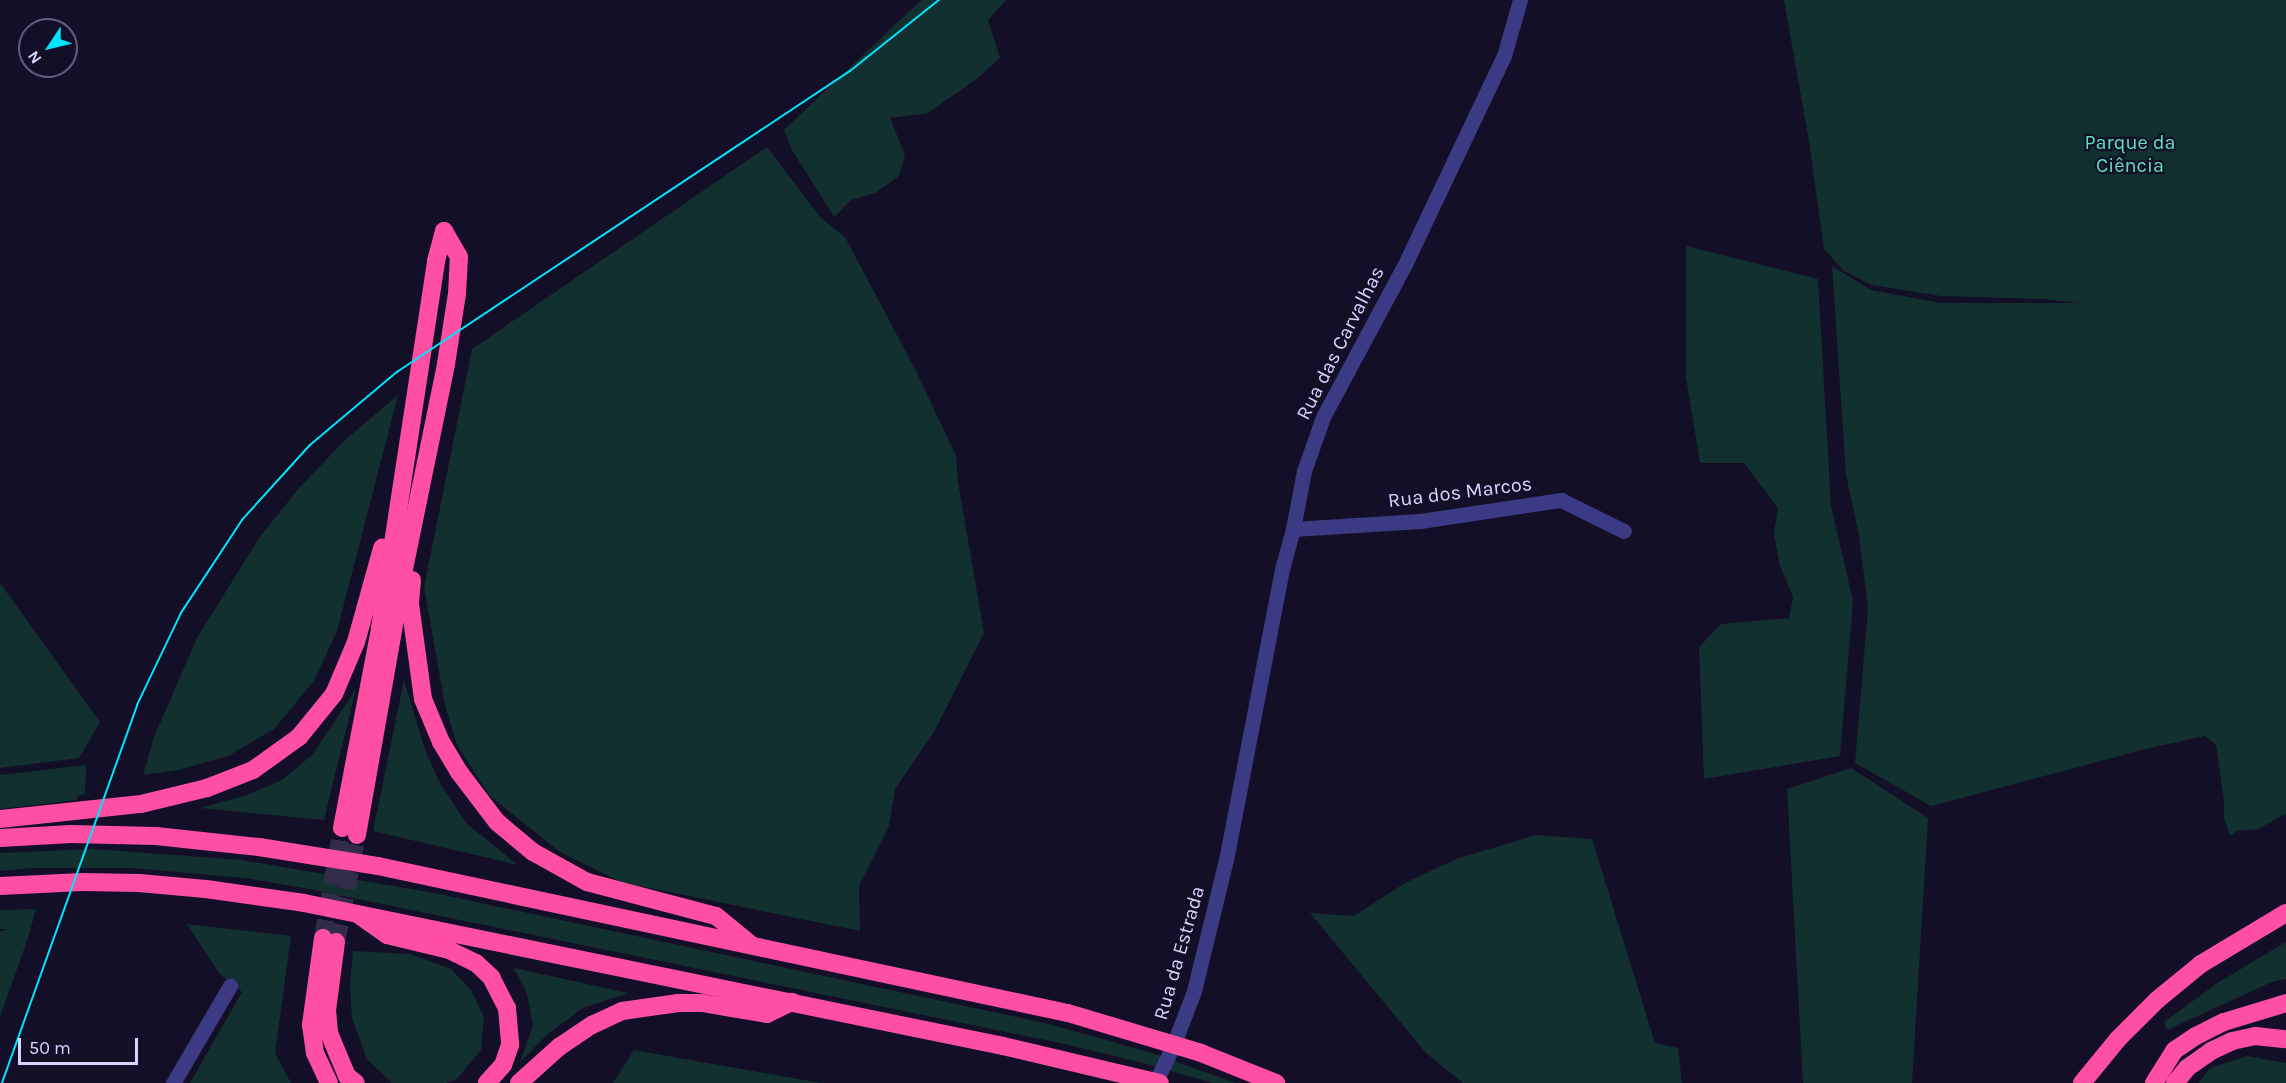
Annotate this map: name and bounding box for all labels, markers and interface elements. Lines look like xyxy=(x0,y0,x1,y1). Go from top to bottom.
north arrow xyxy=(18,18,78,78)
text: N xyxy=(23,47,46,68)
park label: Parque da Ciência xyxy=(2085,130,2175,177)
street label: Rua das Carvalhas xyxy=(1291,262,1389,424)
street label: Rua dos Marcos xyxy=(1387,471,1533,513)
street label: Rua da Estrada xyxy=(1148,883,1210,1023)
scale bar xyxy=(21,1026,141,1064)
text: 50 m xyxy=(29,1037,71,1059)

